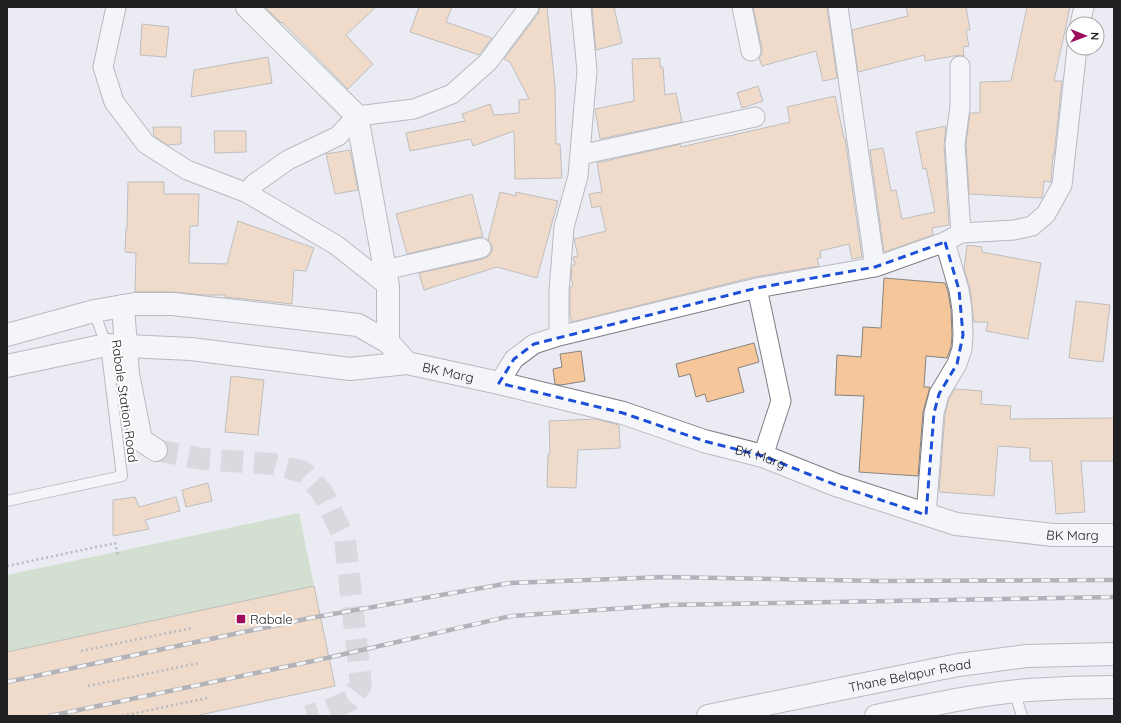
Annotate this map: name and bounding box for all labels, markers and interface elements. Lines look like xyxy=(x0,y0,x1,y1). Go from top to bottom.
north arrow xyxy=(1065,16,1105,56)
text: N xyxy=(1088,32,1102,40)
street label: Rabale Station Road xyxy=(108,338,142,464)
street label: BK Marg xyxy=(421,359,475,385)
street label: BK Marg xyxy=(734,441,788,472)
street label: BK Marg xyxy=(1045,526,1099,543)
place label: Rabale xyxy=(250,611,293,627)
marker: Rabale xyxy=(235,613,247,625)
street label: Thane Belapur Road xyxy=(847,655,972,695)

